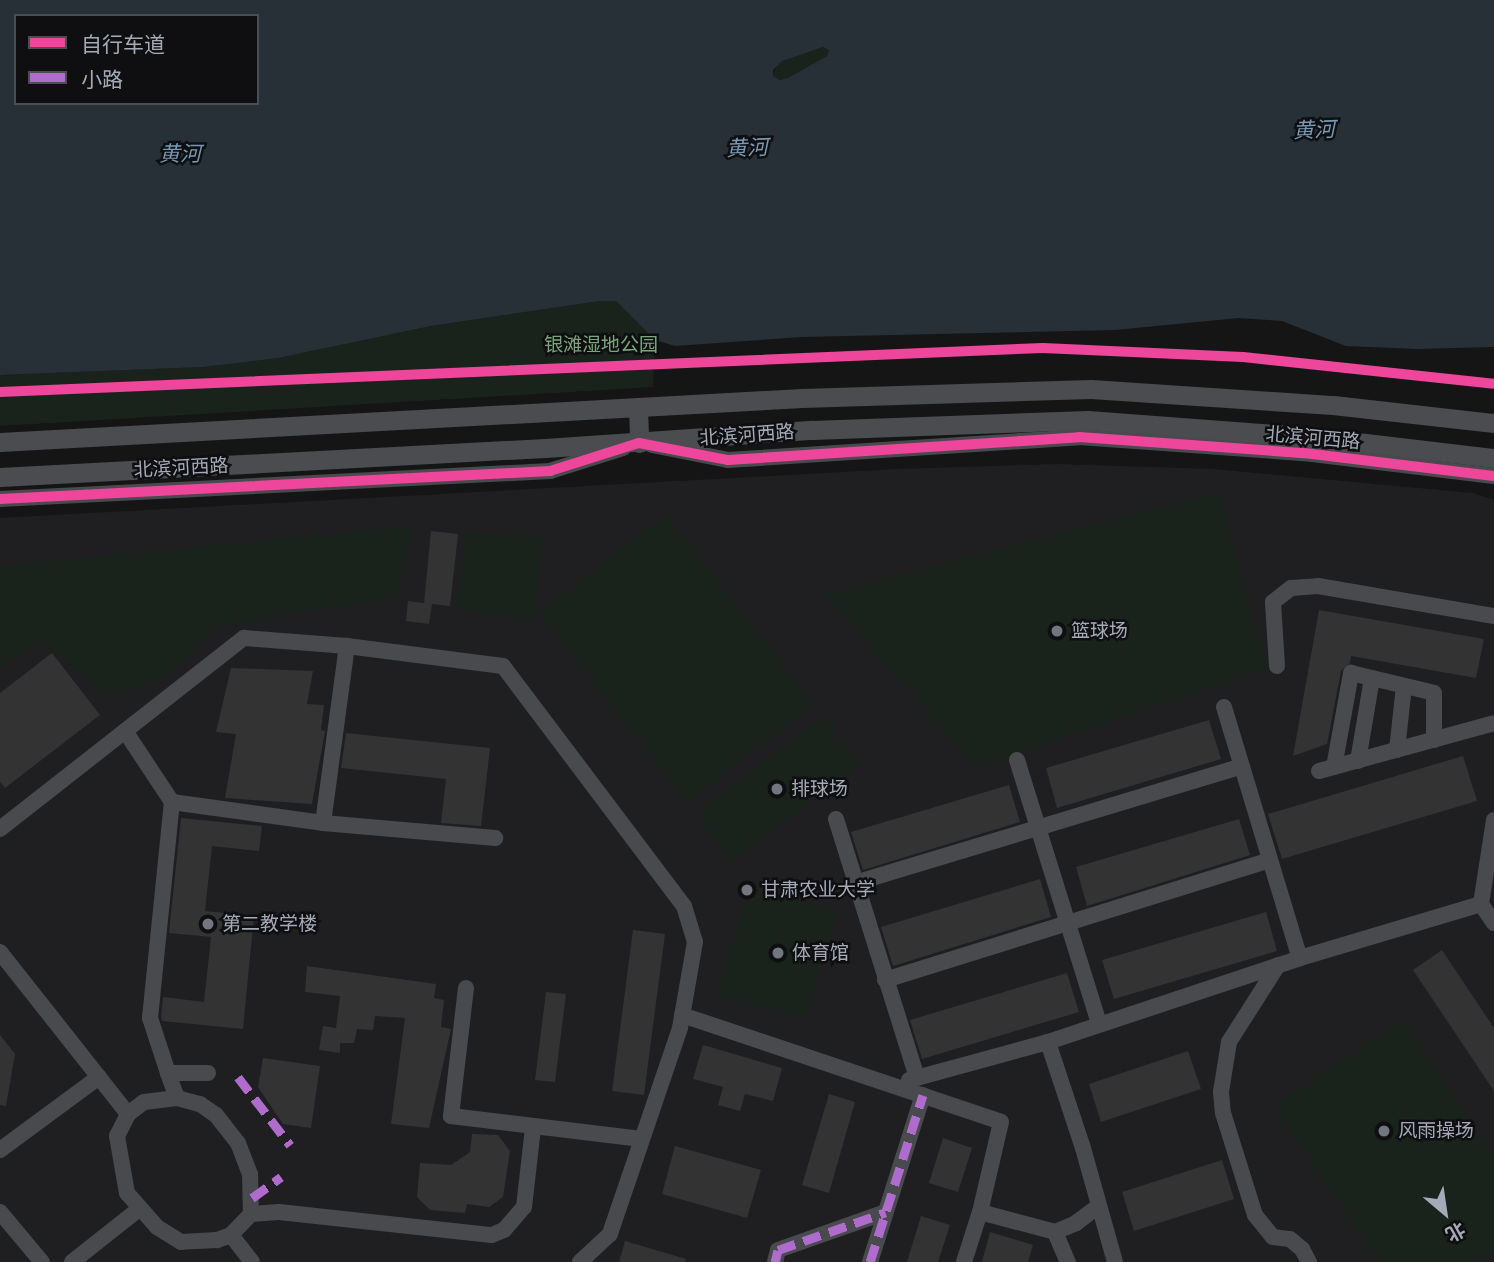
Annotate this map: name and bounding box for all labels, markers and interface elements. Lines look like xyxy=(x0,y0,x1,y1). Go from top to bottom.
legend xyxy=(14,14,259,105)
text: 自行车道 xyxy=(81,33,165,56)
text: 小路 xyxy=(81,68,123,91)
water label: 黄河 xyxy=(1293,117,1335,143)
water label: 黄河 xyxy=(726,135,768,161)
water label: 黄河 xyxy=(159,141,201,167)
park label: 银滩湿地公园 xyxy=(544,334,658,356)
street label: 北滨河西路 xyxy=(699,420,795,450)
street label: 北滨河西路 xyxy=(1265,423,1361,453)
street label: 北滨河西路 xyxy=(133,454,229,482)
place label: 篮球场 xyxy=(1071,620,1128,642)
marker: 篮球场 xyxy=(1049,623,1065,639)
place label: 排球场 xyxy=(791,778,848,800)
marker: 排球场 xyxy=(769,781,785,797)
place label: 甘肃农业大学 xyxy=(761,879,875,901)
marker: 甘肃农业大学 xyxy=(739,882,755,898)
place label: 第二教学楼 xyxy=(222,913,317,935)
marker: 第二教学楼 xyxy=(200,916,216,932)
place label: 体育馆 xyxy=(792,942,849,964)
marker: 体育馆 xyxy=(770,945,786,961)
place label: 风雨操场 xyxy=(1398,1120,1474,1142)
marker: 风雨操场 xyxy=(1376,1123,1392,1139)
north arrow xyxy=(1410,1178,1480,1248)
text: 北 xyxy=(1442,1218,1469,1246)

